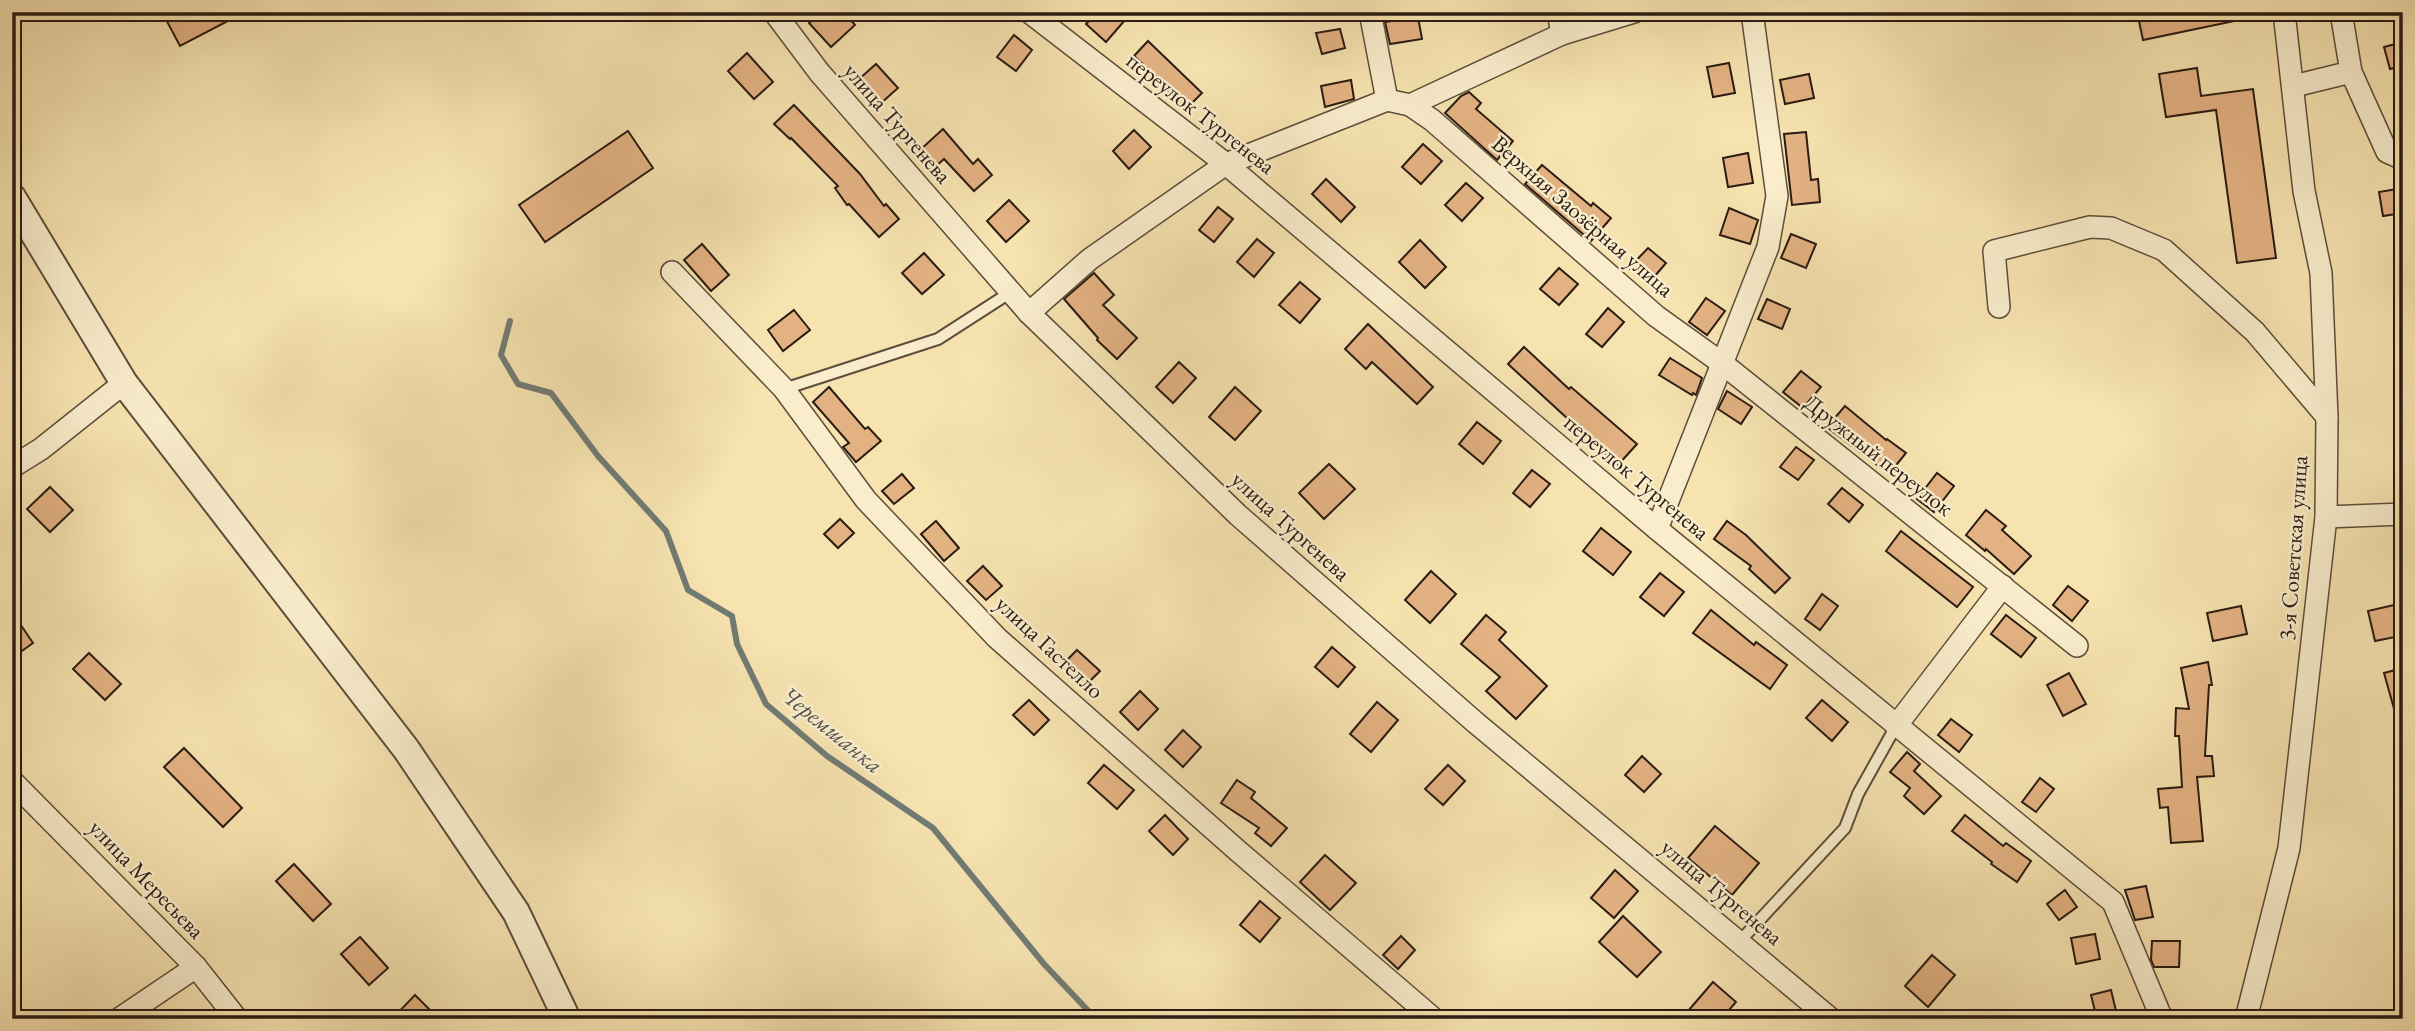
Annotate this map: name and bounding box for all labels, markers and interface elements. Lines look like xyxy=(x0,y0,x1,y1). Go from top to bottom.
street label: переулок Тургенева xyxy=(1120,45,1282,181)
street label: улица Тургенева xyxy=(837,56,959,190)
street label: Верхняя Заозёрная улица xyxy=(1486,129,1681,304)
street label: Дружный переулок xyxy=(1798,387,1960,523)
street label: переулок Тургенева xyxy=(1558,407,1717,547)
street label: 3-я Советская улица xyxy=(2272,454,2314,642)
street label: улица Тургенева xyxy=(1225,465,1358,588)
street label: улица Гастелло xyxy=(989,589,1111,705)
water label: Черемшанка xyxy=(775,679,889,780)
street label: улица Мересьева xyxy=(83,813,212,946)
street label: улица Тургенева xyxy=(1655,832,1790,952)

